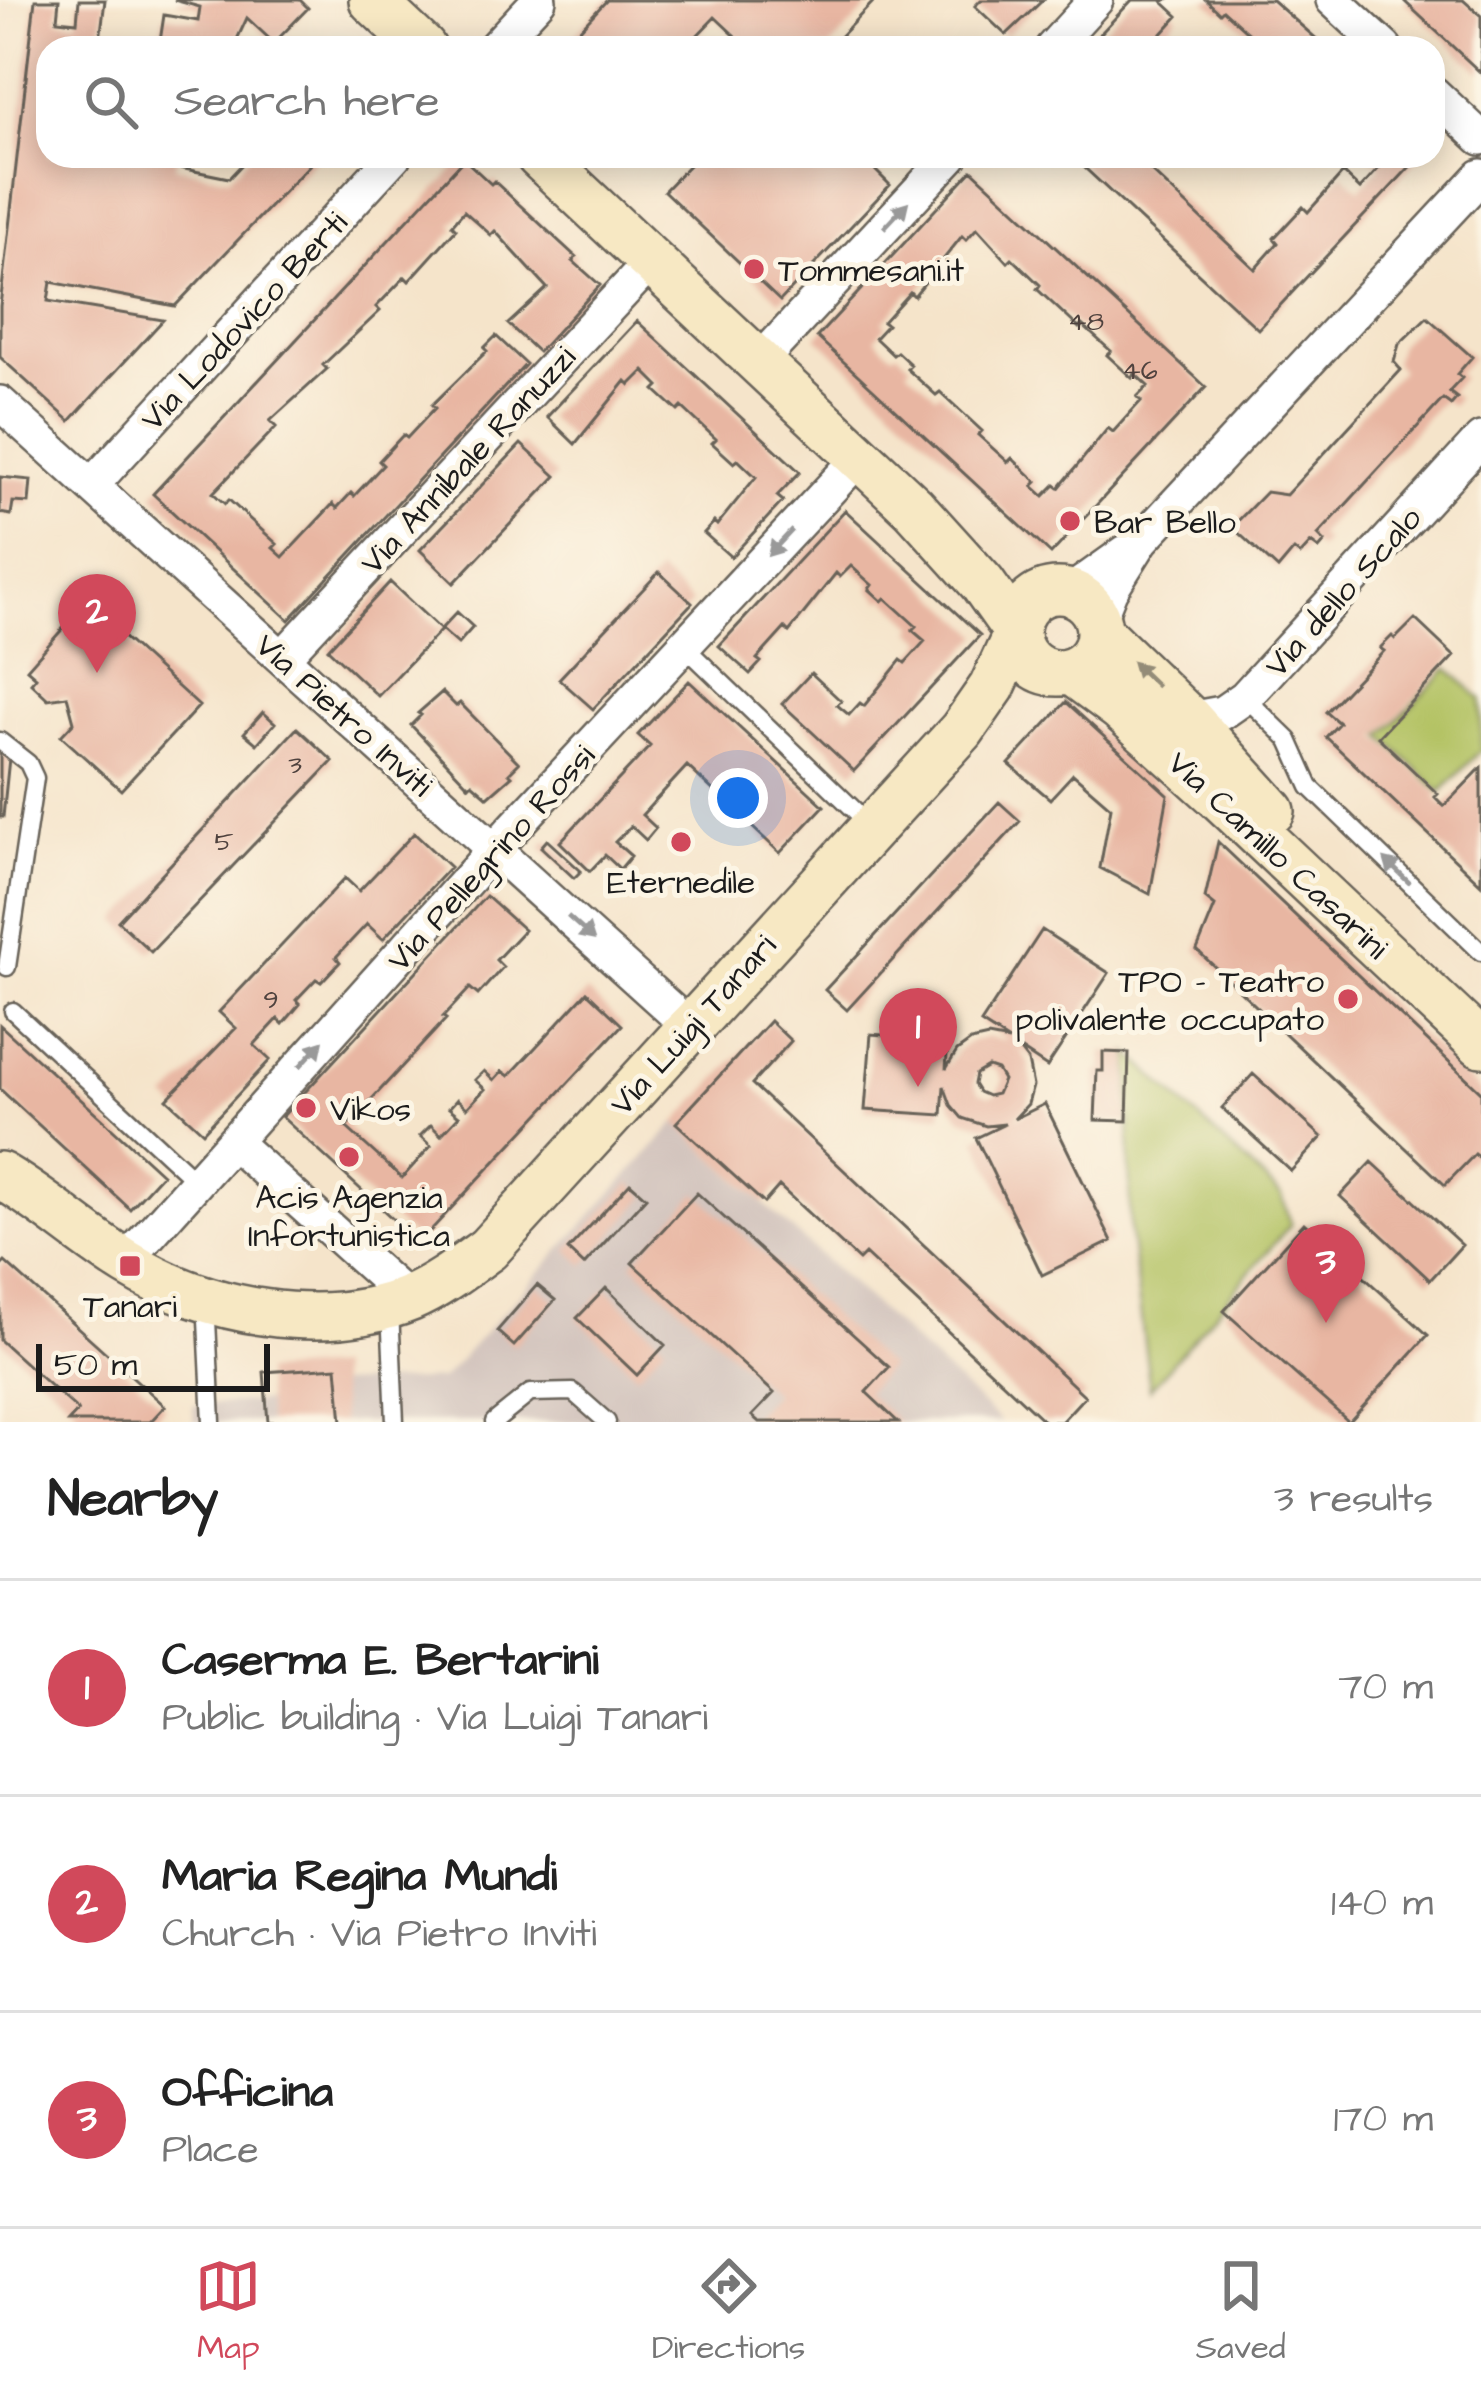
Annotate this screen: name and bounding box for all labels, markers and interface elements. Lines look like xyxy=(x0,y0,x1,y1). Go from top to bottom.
search box xyxy=(36,36,1445,168)
icon: search xyxy=(78,69,144,135)
text: Search here xyxy=(174,71,440,133)
street label: Via Lodovico Berti xyxy=(130,201,359,441)
one-way arrow xyxy=(882,201,909,230)
place label: Tommesani.it xyxy=(778,248,964,294)
marker: Tommesani.it xyxy=(741,256,767,282)
house number: 48 xyxy=(1068,303,1104,341)
street label: Via Annibale Ranuzzi xyxy=(350,336,587,585)
house number: 46 xyxy=(1122,352,1158,390)
street label: Via dello Scalo xyxy=(1254,497,1433,688)
place label: Bar Bello xyxy=(1094,500,1236,546)
marker: Bar Bello xyxy=(1057,508,1083,534)
one-way arrow xyxy=(767,528,795,557)
pin: 2 xyxy=(58,574,136,673)
street label: Via Pietro Inviti xyxy=(245,623,443,808)
one-way arrow xyxy=(1131,661,1160,689)
street label: Via Pellegrino Rossi xyxy=(377,735,608,983)
street label: Via Camillo Casarini xyxy=(1157,741,1398,970)
house number: 3 xyxy=(288,746,302,784)
your location xyxy=(708,768,768,828)
house number: 5 xyxy=(214,823,234,861)
marker: Eternedile xyxy=(668,829,694,855)
one-way arrow xyxy=(1383,857,1411,885)
place label: Eternedile xyxy=(607,860,755,906)
one-way arrow xyxy=(567,913,596,941)
street label: Via Luigi Tanari xyxy=(600,925,789,1127)
place label: TPO - Teatro polivalente occupato xyxy=(1015,959,1324,1043)
house number: 9 xyxy=(263,981,279,1019)
marker: TPO - Teatro polivalente occupato xyxy=(1335,986,1361,1012)
pin: 1 xyxy=(879,988,957,1087)
one-way arrow xyxy=(297,1040,324,1069)
place label: Vikos xyxy=(330,1087,411,1133)
marker: Vikos xyxy=(293,1095,319,1121)
marker: Acis Agenzia Infortunistica xyxy=(336,1144,362,1170)
place label: Acis Agenzia Infortunistica xyxy=(248,1175,450,1259)
pin: 3 xyxy=(1287,1224,1365,1323)
marker: Tanari xyxy=(117,1253,143,1279)
place label: Tanari xyxy=(83,1284,177,1330)
scale bar xyxy=(36,1338,270,1391)
text: 50 m xyxy=(54,1342,137,1388)
text: Nearby xyxy=(48,1465,218,1536)
text: 3 results xyxy=(1274,1473,1433,1527)
text: Caserma E. Bertarini xyxy=(162,1630,599,1692)
text: 1 xyxy=(85,1661,90,1715)
text: 70 m xyxy=(1338,1661,1433,1715)
text: Public building · Via Luigi Tanari xyxy=(162,1692,708,1746)
text: Maria Regina Mundi xyxy=(162,1846,557,1908)
text: 2 xyxy=(76,1877,98,1931)
text: 140 m xyxy=(1331,1877,1433,1931)
text: Church · Via Pietro Inviti xyxy=(162,1908,597,1962)
text: Officina xyxy=(162,2062,333,2124)
text: 3 xyxy=(77,2093,97,2147)
text: 170 m xyxy=(1333,2093,1433,2147)
text: Place xyxy=(162,2124,259,2178)
tab: Map xyxy=(195,2253,261,2371)
tab: Directions xyxy=(652,2253,805,2371)
tab: Saved xyxy=(1196,2253,1286,2371)

